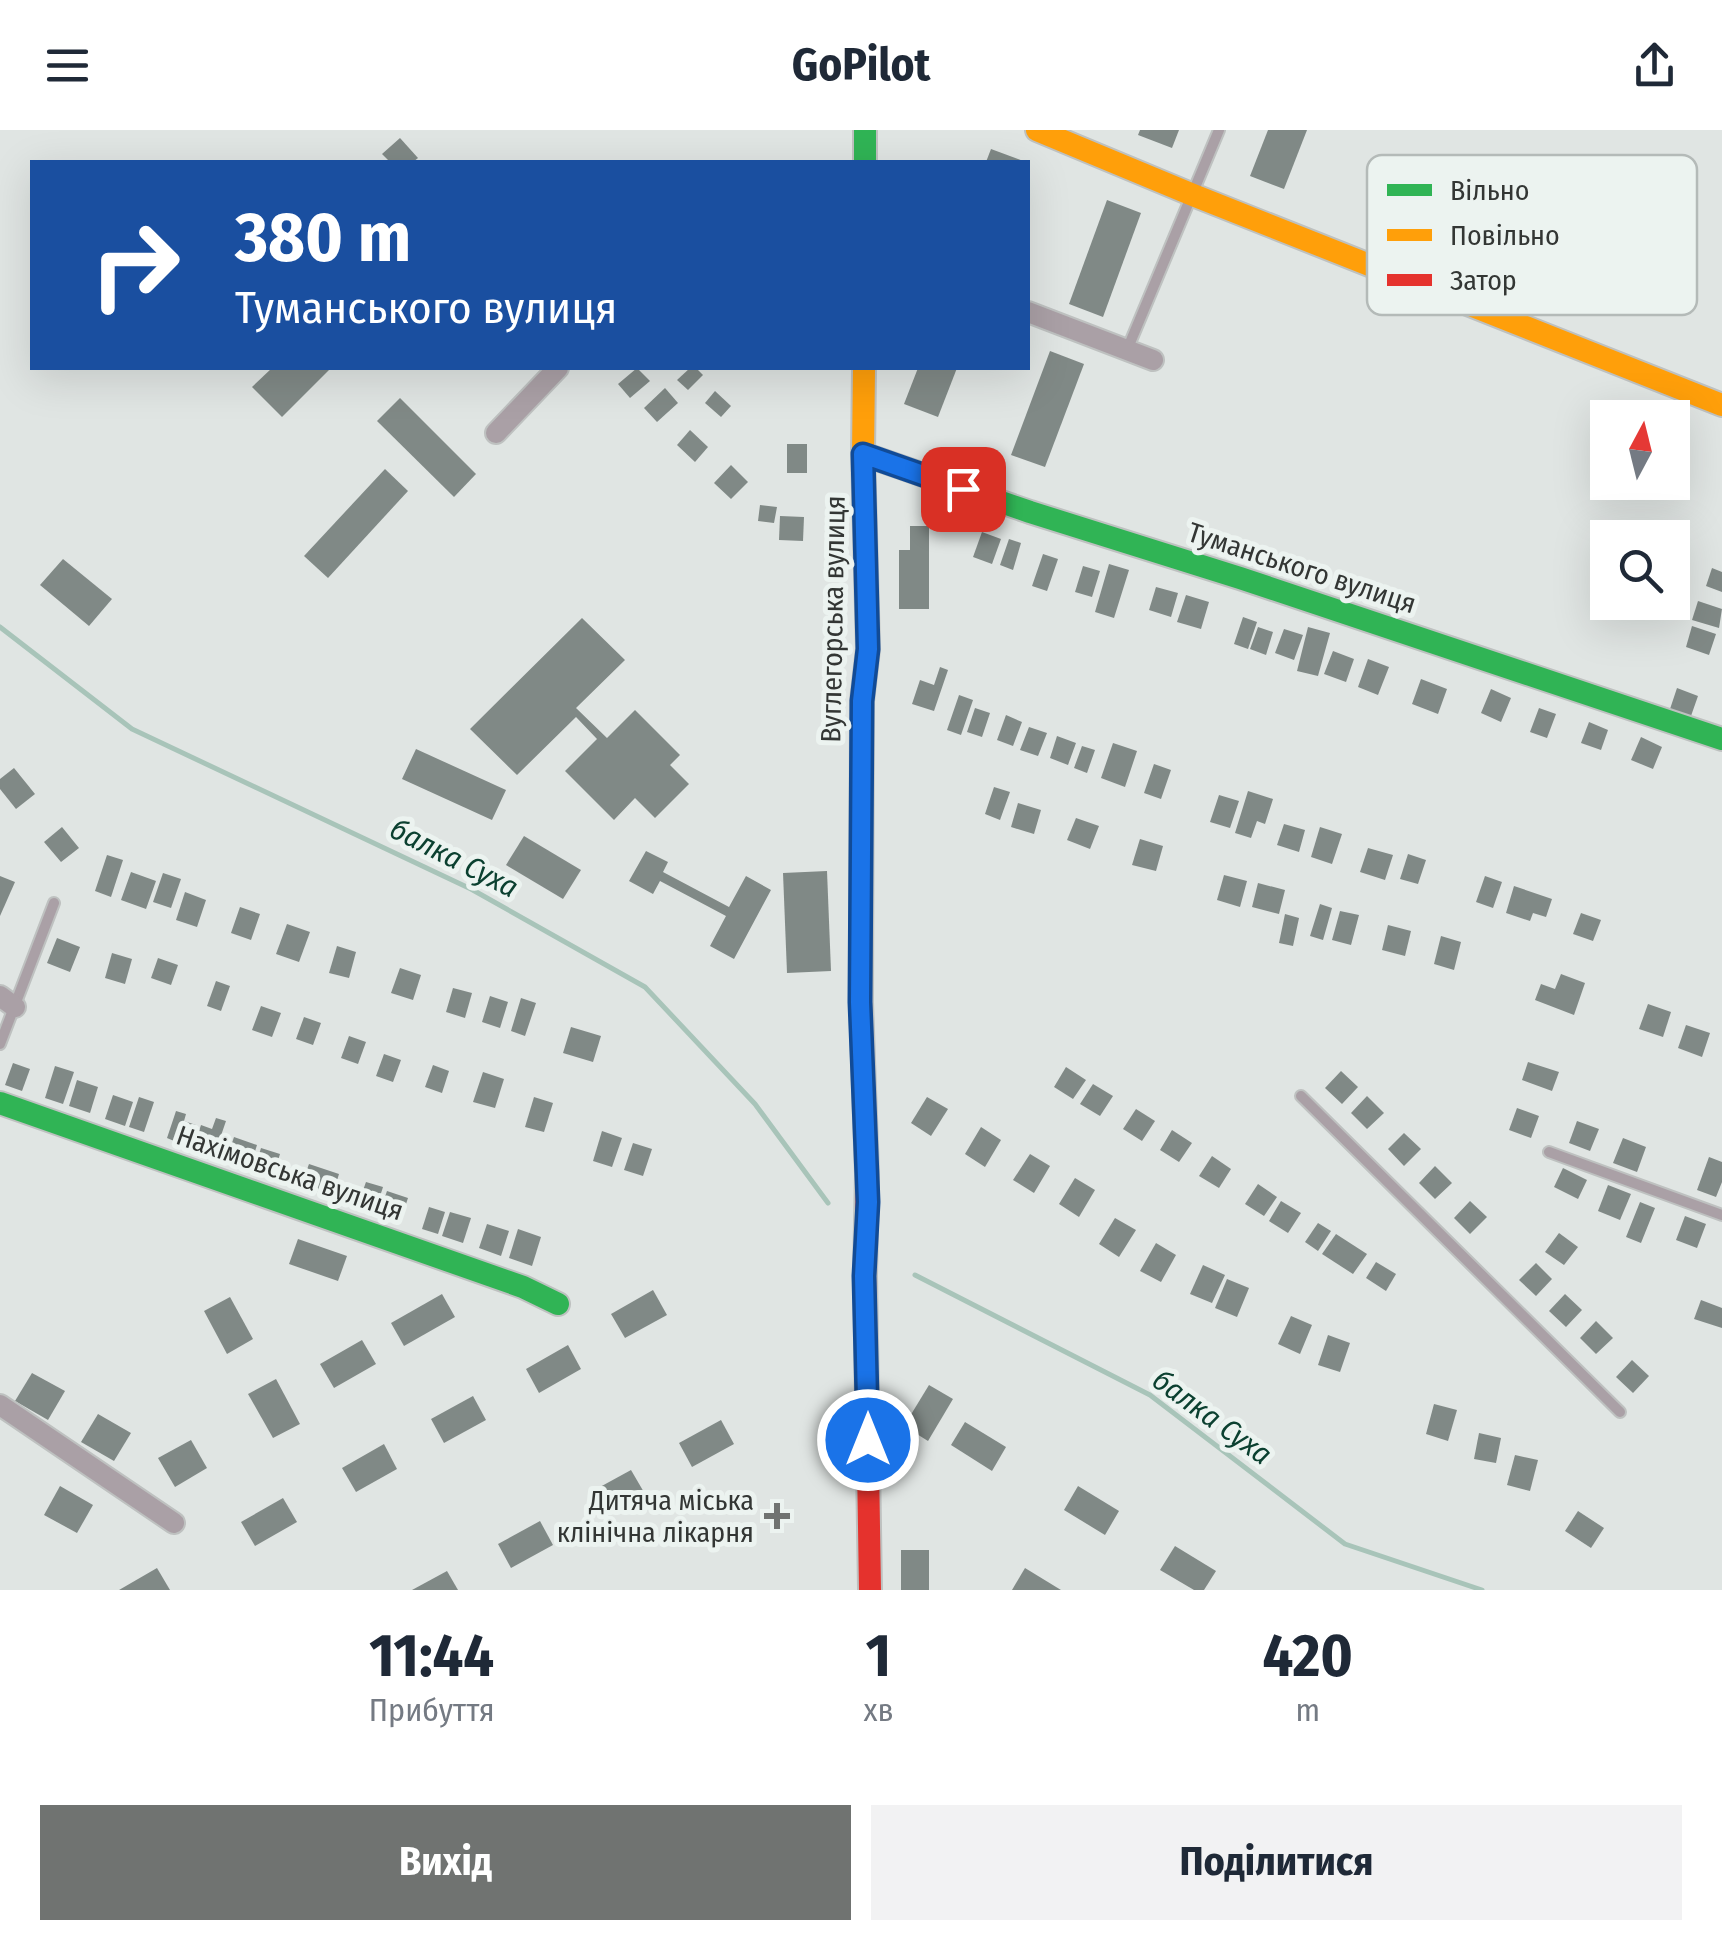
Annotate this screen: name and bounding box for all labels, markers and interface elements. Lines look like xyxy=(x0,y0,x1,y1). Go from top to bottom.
icon: menu xyxy=(40,38,95,93)
text: GoPilot xyxy=(792,38,930,92)
icon: share xyxy=(1627,38,1682,93)
legend xyxy=(1367,155,1697,315)
text: Вільно xyxy=(1450,174,1529,207)
text: 380 m xyxy=(235,196,411,280)
icon: right xyxy=(70,200,200,330)
text: Повільно xyxy=(1450,219,1560,252)
text: Затор xyxy=(1450,264,1517,297)
text: Туманського вулиця xyxy=(235,281,617,335)
north arrow xyxy=(1590,400,1690,500)
map controls xyxy=(1590,400,1690,620)
pin xyxy=(921,447,1006,532)
icon: arrive xyxy=(936,462,991,517)
street label: Вуглегорська вулиця xyxy=(814,495,852,743)
street label: Туманського вулиця xyxy=(1184,516,1420,620)
button: search xyxy=(1590,520,1690,620)
water label: балка Суха xyxy=(384,810,524,906)
street label: Нахімовська вулиця xyxy=(172,1119,408,1227)
water label: балка Суха xyxy=(1145,1362,1279,1472)
position arrow xyxy=(816,1388,920,1492)
place label: Дитяча міська клінічна лікарня xyxy=(557,1484,754,1549)
marker: Дитяча міська клінічна лікарня xyxy=(764,1503,790,1529)
text: 11:44 xyxy=(369,1620,494,1692)
text: 1 xyxy=(866,1620,891,1692)
text: 420 xyxy=(1262,1620,1353,1692)
text: Прибуття xyxy=(369,1691,495,1729)
text: хв xyxy=(863,1691,894,1729)
text: m xyxy=(1295,1691,1320,1729)
button: Вихід xyxy=(40,1805,851,1920)
button: Поділитися xyxy=(871,1805,1682,1920)

